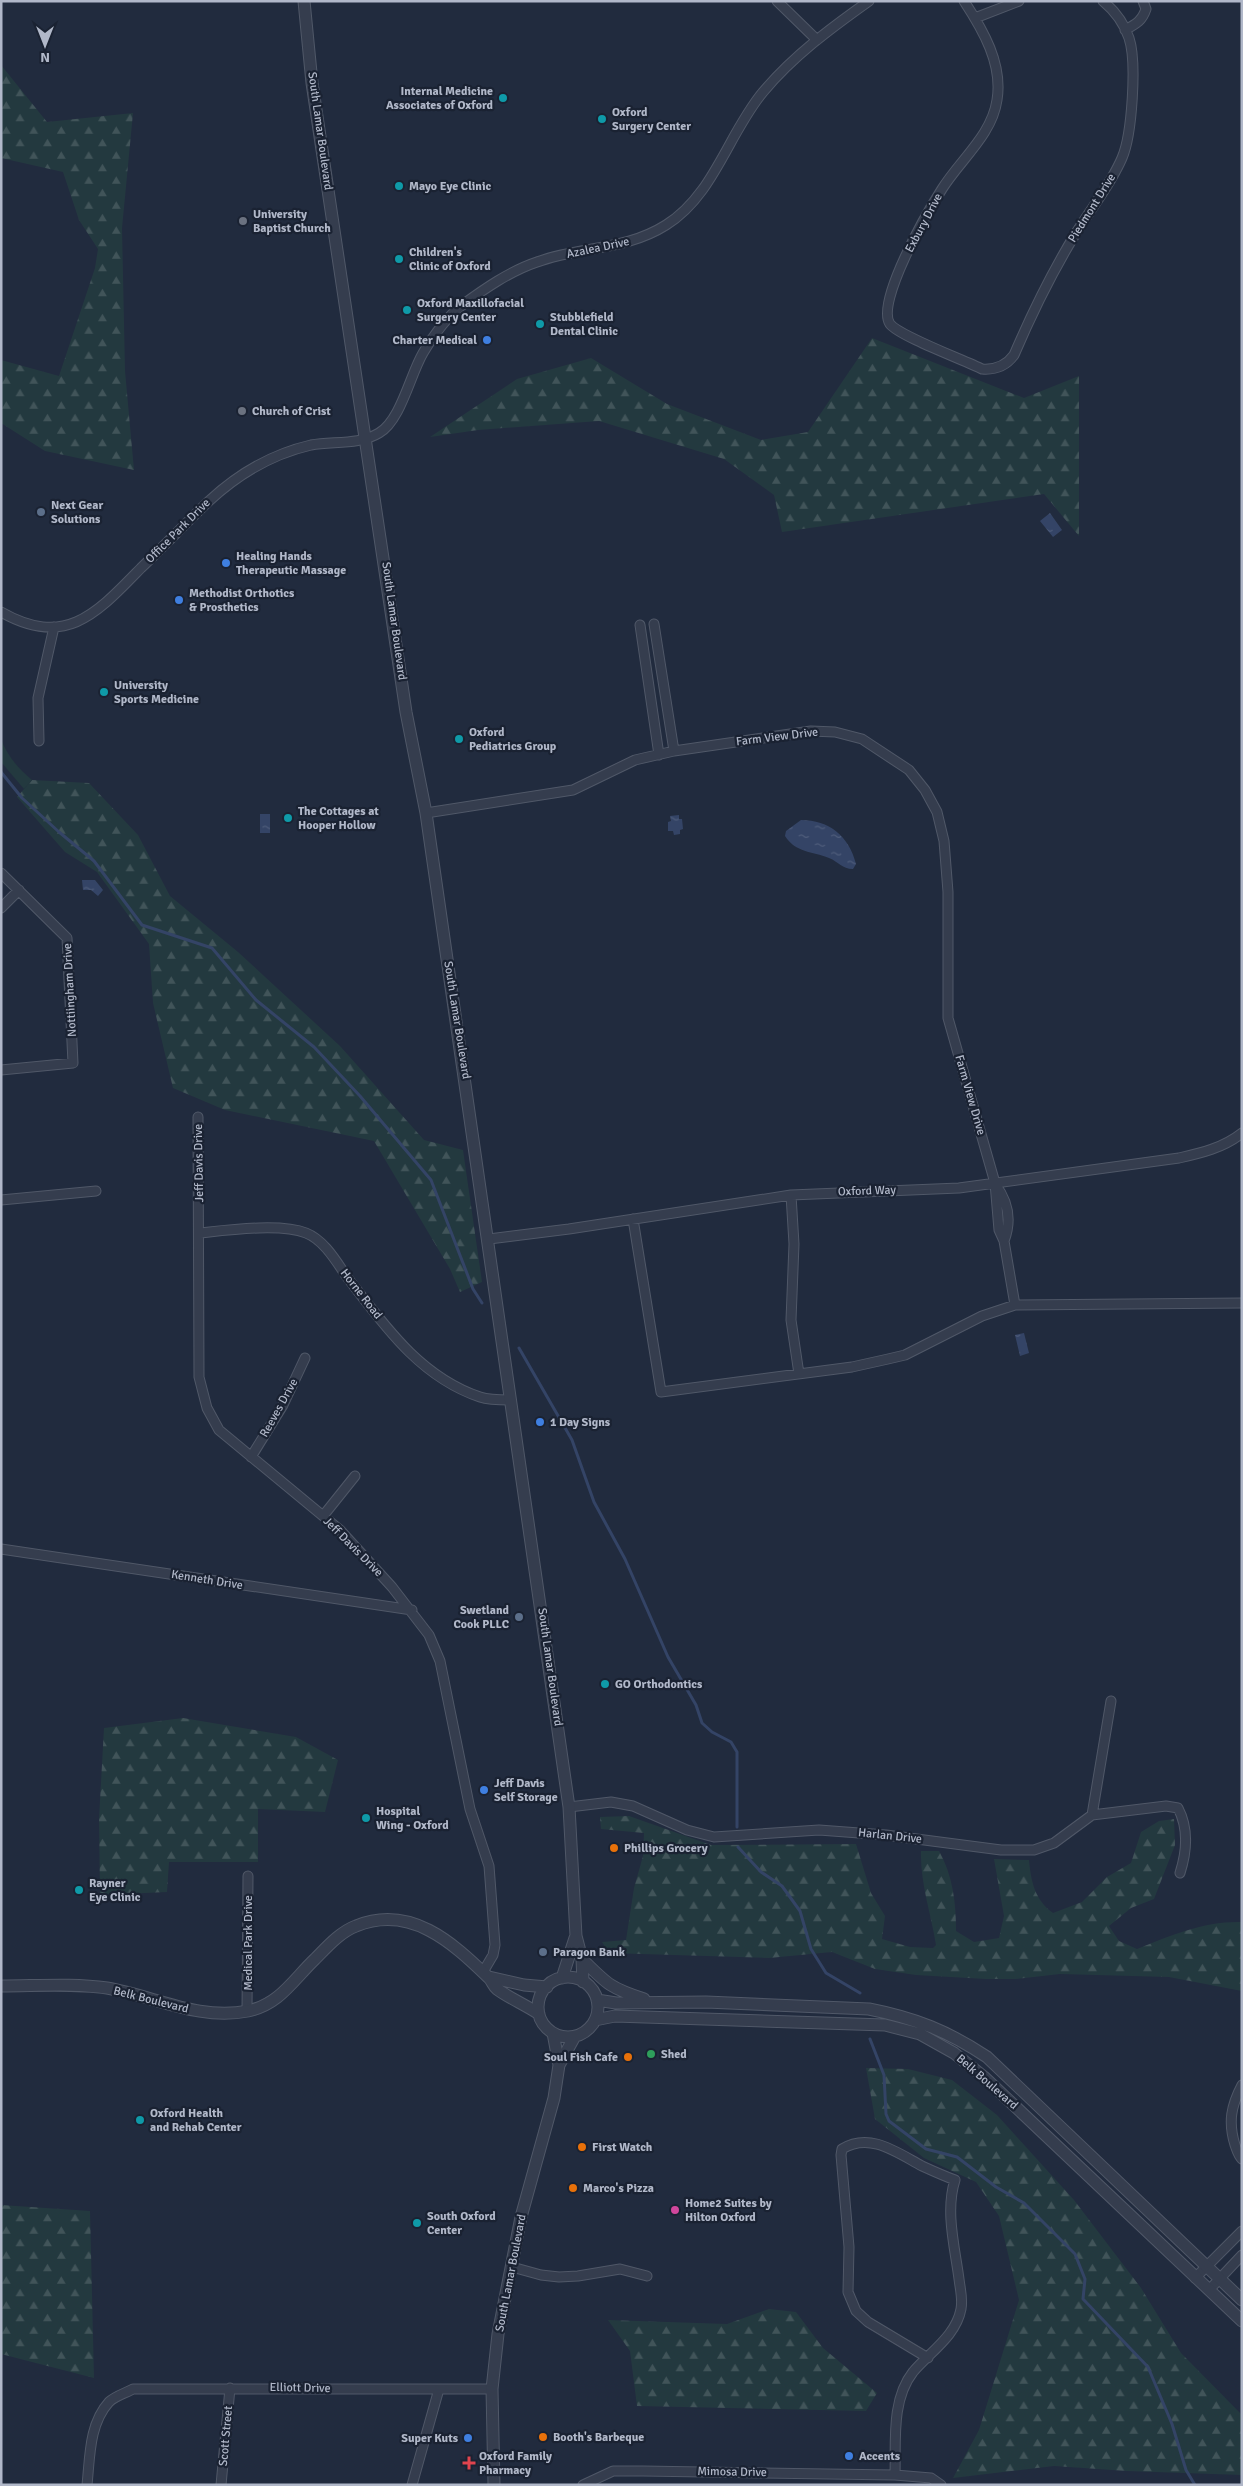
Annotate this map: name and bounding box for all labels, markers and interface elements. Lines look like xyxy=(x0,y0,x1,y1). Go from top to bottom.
north arrow xyxy=(20,20,70,70)
text: N xyxy=(40,49,50,66)
street label: South Lamar Boulevard xyxy=(304,71,336,191)
place label: Internal Medicine Associates of Oxford xyxy=(386,84,494,113)
marker: Internal Medicine Associates of Oxford xyxy=(497,92,509,104)
place label: Oxford Surgery Center xyxy=(612,105,691,134)
marker: Oxford Surgery Center xyxy=(596,113,608,125)
street label: Piedmont Drive xyxy=(1065,171,1119,245)
place label: Mayo Eye Clinic xyxy=(409,179,491,194)
marker: Mayo Eye Clinic xyxy=(393,180,405,192)
street label: Exbury Drive xyxy=(902,191,946,255)
place label: University Baptist Church xyxy=(253,207,331,236)
marker: University Baptist Church xyxy=(237,215,249,227)
street label: Azalea Drive xyxy=(565,234,631,262)
place label: Children's Clinic of Oxford xyxy=(409,245,491,274)
marker: Children's Clinic of Oxford xyxy=(393,253,405,265)
place label: Oxford Maxillofacial Surgery Center xyxy=(417,296,524,325)
marker: Oxford Maxillofacial Surgery Center xyxy=(401,304,413,316)
place label: Stubblefield Dental Clinic xyxy=(550,310,618,339)
marker: Stubblefield Dental Clinic xyxy=(534,318,546,330)
place label: Charter Medical xyxy=(392,333,477,348)
marker: Charter Medical xyxy=(481,334,493,346)
place label: Church of Crist xyxy=(252,404,331,419)
marker: Church of Crist xyxy=(236,405,248,417)
street label: Office Park Drive xyxy=(143,496,213,566)
place label: Next Gear Solutions xyxy=(51,498,103,527)
marker: Next Gear Solutions xyxy=(35,506,47,518)
place label: Healing Hands Therapeutic Massage xyxy=(236,549,346,578)
marker: Healing Hands Therapeutic Massage xyxy=(220,557,232,569)
street label: South Lamar Boulevard xyxy=(378,561,410,681)
place label: Methodist Orthotics & Prosthetics xyxy=(189,586,295,615)
marker: Methodist Orthotics & Prosthetics xyxy=(173,594,185,606)
place label: University Sports Medicine xyxy=(114,678,199,707)
marker: University Sports Medicine xyxy=(98,686,110,698)
place label: Oxford Pediatrics Group xyxy=(469,725,557,754)
street label: Farm View Drive xyxy=(735,725,819,749)
marker: Oxford Pediatrics Group xyxy=(453,733,465,745)
place label: The Cottages at Hooper Hollow xyxy=(298,804,379,833)
marker: The Cottages at Hooper Hollow xyxy=(282,812,294,824)
street label: Nottiingham Drive xyxy=(60,943,80,1037)
street label: South Lamar Boulevard xyxy=(440,960,474,1080)
street label: Farm View Drive xyxy=(951,1053,989,1137)
street label: Jeff Davis Drive xyxy=(191,1124,207,1202)
street label: Oxford Way xyxy=(838,1182,897,1200)
street label: Horne Road xyxy=(337,1266,385,1322)
street label: Reeves Drive xyxy=(257,1376,301,1440)
place label: 1 Day Signs xyxy=(550,1415,611,1430)
marker: 1 Day Signs xyxy=(534,1416,546,1428)
street label: Jeff Davis Drive xyxy=(320,1514,386,1580)
street label: Kenneth Drive xyxy=(170,1567,244,1593)
place label: Swetland Cook PLLC xyxy=(454,1603,510,1632)
street label: South Lamar Boulevard xyxy=(534,1607,566,1727)
marker: Swetland Cook PLLC xyxy=(513,1611,525,1623)
place label: GO Orthodontics xyxy=(615,1677,703,1692)
marker: GO Orthodontics xyxy=(599,1678,611,1690)
place label: Jeff Davis Self Storage xyxy=(494,1776,558,1805)
marker: Jeff Davis Self Storage xyxy=(478,1784,490,1796)
place label: Hospital Wing - Oxford xyxy=(376,1804,449,1833)
marker: Hospital Wing - Oxford xyxy=(360,1812,372,1824)
street label: Harlan Drive xyxy=(857,1825,923,1847)
place label: Phillips Grocery xyxy=(624,1841,708,1856)
marker: Phillips Grocery xyxy=(608,1842,620,1854)
place label: Rayner Eye Clinic xyxy=(89,1876,141,1905)
marker: Rayner Eye Clinic xyxy=(73,1884,85,1896)
street label: Medical Park Drive xyxy=(241,1895,256,1991)
place label: Paragon Bank xyxy=(553,1945,626,1960)
marker: Paragon Bank xyxy=(537,1946,549,1958)
street label: Belk Boulevard xyxy=(112,1983,190,2017)
place label: Shed xyxy=(661,2047,687,2062)
marker: Shed xyxy=(645,2048,657,2060)
place label: Soul Fish Cafe xyxy=(544,2050,618,2065)
marker: Soul Fish Cafe xyxy=(622,2051,634,2063)
street label: Belk Boulevard xyxy=(953,2051,1021,2113)
place label: Oxford Health and Rehab Center xyxy=(150,2106,242,2135)
marker: Oxford Health and Rehab Center xyxy=(134,2114,146,2126)
place label: First Watch xyxy=(592,2140,653,2155)
marker: First Watch xyxy=(576,2141,588,2153)
place label: Marco's Pizza xyxy=(583,2181,654,2196)
marker: Marco's Pizza xyxy=(567,2182,579,2194)
place label: Home2 Suites by Hilton Oxford xyxy=(685,2196,772,2225)
marker: Home2 Suites by Hilton Oxford xyxy=(669,2204,681,2216)
place label: South Oxford Center xyxy=(427,2209,496,2238)
street label: South Lamar Boulevard xyxy=(492,2213,530,2333)
marker: South Oxford Center xyxy=(411,2217,423,2229)
street label: Elliott Drive xyxy=(269,2380,331,2396)
street label: Scott Street xyxy=(216,2405,236,2467)
place label: Booth's Barbeque xyxy=(553,2430,644,2445)
place label: Super Kuts xyxy=(401,2431,459,2446)
marker: Booth's Barbeque xyxy=(537,2431,549,2443)
marker: Super Kuts xyxy=(462,2432,474,2444)
place label: Oxford Family Pharmacy xyxy=(479,2449,552,2478)
place label: Accents xyxy=(859,2449,901,2464)
marker: Accents xyxy=(843,2450,855,2462)
marker: Oxford Family Pharmacy xyxy=(463,2457,475,2469)
street label: Mimosa Drive xyxy=(697,2464,767,2480)

